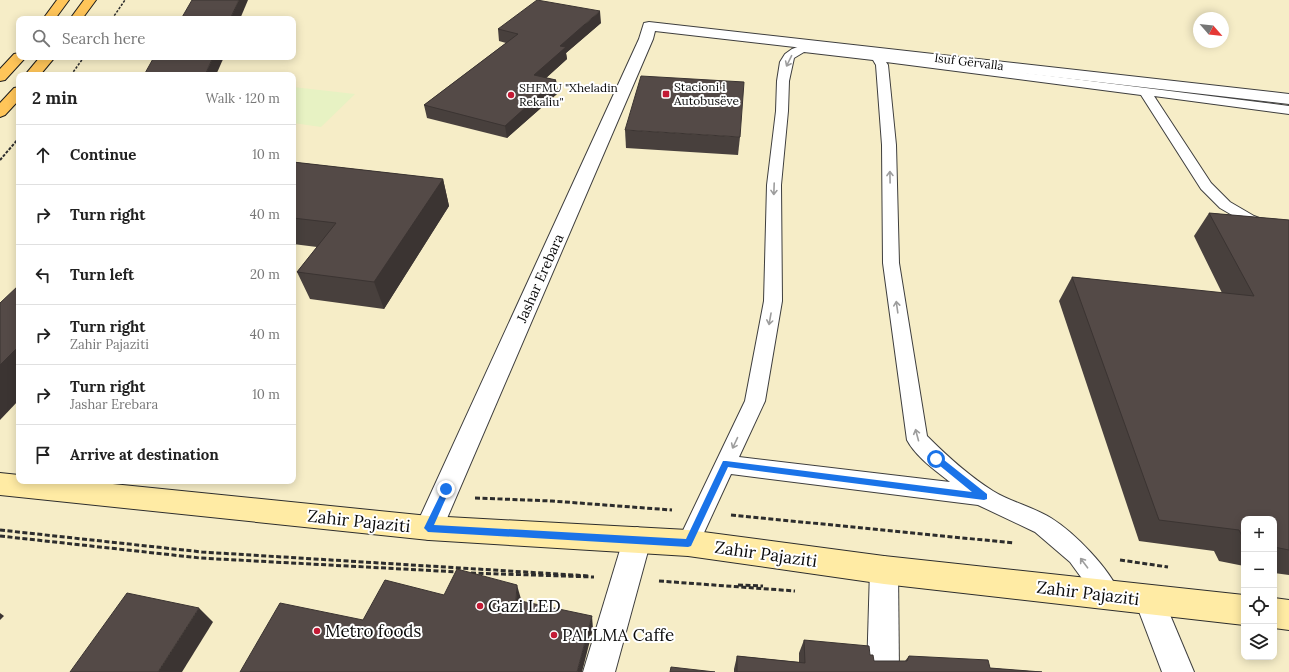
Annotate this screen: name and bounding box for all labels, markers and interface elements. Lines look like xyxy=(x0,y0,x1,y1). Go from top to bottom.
north arrow xyxy=(1193,12,1229,48)
search box xyxy=(16,16,296,60)
icon: search xyxy=(30,27,52,49)
text: Search here xyxy=(62,29,145,48)
street label: Isuf Gërvalla xyxy=(934,50,1005,73)
one-way arrow xyxy=(785,54,792,66)
place label: Stacioni i Autobusëve xyxy=(673,79,739,108)
place label: SHFMU "Xheladin Rekaliu" xyxy=(519,80,618,109)
text: 2 min xyxy=(32,87,78,109)
marker: Stacioni i Autobusëve xyxy=(661,89,671,99)
text: Walk · 120 m xyxy=(205,90,280,107)
marker: SHFMU "Xheladin Rekaliu" xyxy=(506,90,516,100)
icon: ahead xyxy=(32,144,54,166)
text: Continue xyxy=(70,145,136,164)
text: 10 m xyxy=(252,146,280,163)
one-way arrow xyxy=(886,171,894,184)
one-way arrow xyxy=(771,182,778,195)
icon: right xyxy=(32,204,54,226)
text: Turn right xyxy=(70,205,146,224)
text: 40 m xyxy=(250,206,280,223)
street label: Jashar Erebara xyxy=(512,231,568,326)
icon: left xyxy=(32,264,54,286)
text: Turn left xyxy=(70,265,134,284)
text: 20 m xyxy=(250,266,280,283)
one-way arrow xyxy=(893,301,901,314)
one-way arrow xyxy=(765,312,773,325)
text: Turn right xyxy=(70,317,146,336)
icon: right xyxy=(32,324,54,346)
text: 40 m xyxy=(250,326,280,343)
text: Zahir Pajaziti xyxy=(70,336,149,353)
text: Turn right xyxy=(70,377,146,396)
icon: right xyxy=(32,384,54,406)
text: 10 m xyxy=(252,386,280,403)
text: Jashar Erebara xyxy=(70,396,158,413)
one-way arrow xyxy=(913,429,920,442)
one-way arrow xyxy=(731,437,738,449)
icon: arrive xyxy=(32,444,54,466)
text: Arrive at destination xyxy=(70,445,219,464)
route start xyxy=(927,450,945,468)
route end xyxy=(437,480,455,498)
street label: Zahir Pajaziti xyxy=(307,505,412,537)
map controls xyxy=(1241,516,1277,660)
button: + xyxy=(1241,516,1277,552)
street label: Zahir Pajaziti xyxy=(713,536,819,572)
button: − xyxy=(1241,552,1277,588)
one-way arrow xyxy=(1080,558,1088,569)
street label: Zahir Pajaziti xyxy=(1035,576,1141,610)
button: locate xyxy=(1241,588,1277,624)
place label: Gazi LED xyxy=(488,595,561,617)
marker: Gazi LED xyxy=(475,601,485,611)
place label: Metro foods xyxy=(325,620,422,642)
place label: PALLMA Caffe xyxy=(562,624,674,646)
button: layers xyxy=(1241,624,1277,660)
marker: Metro foods xyxy=(312,626,322,636)
marker: PALLMA Caffe xyxy=(549,630,559,640)

